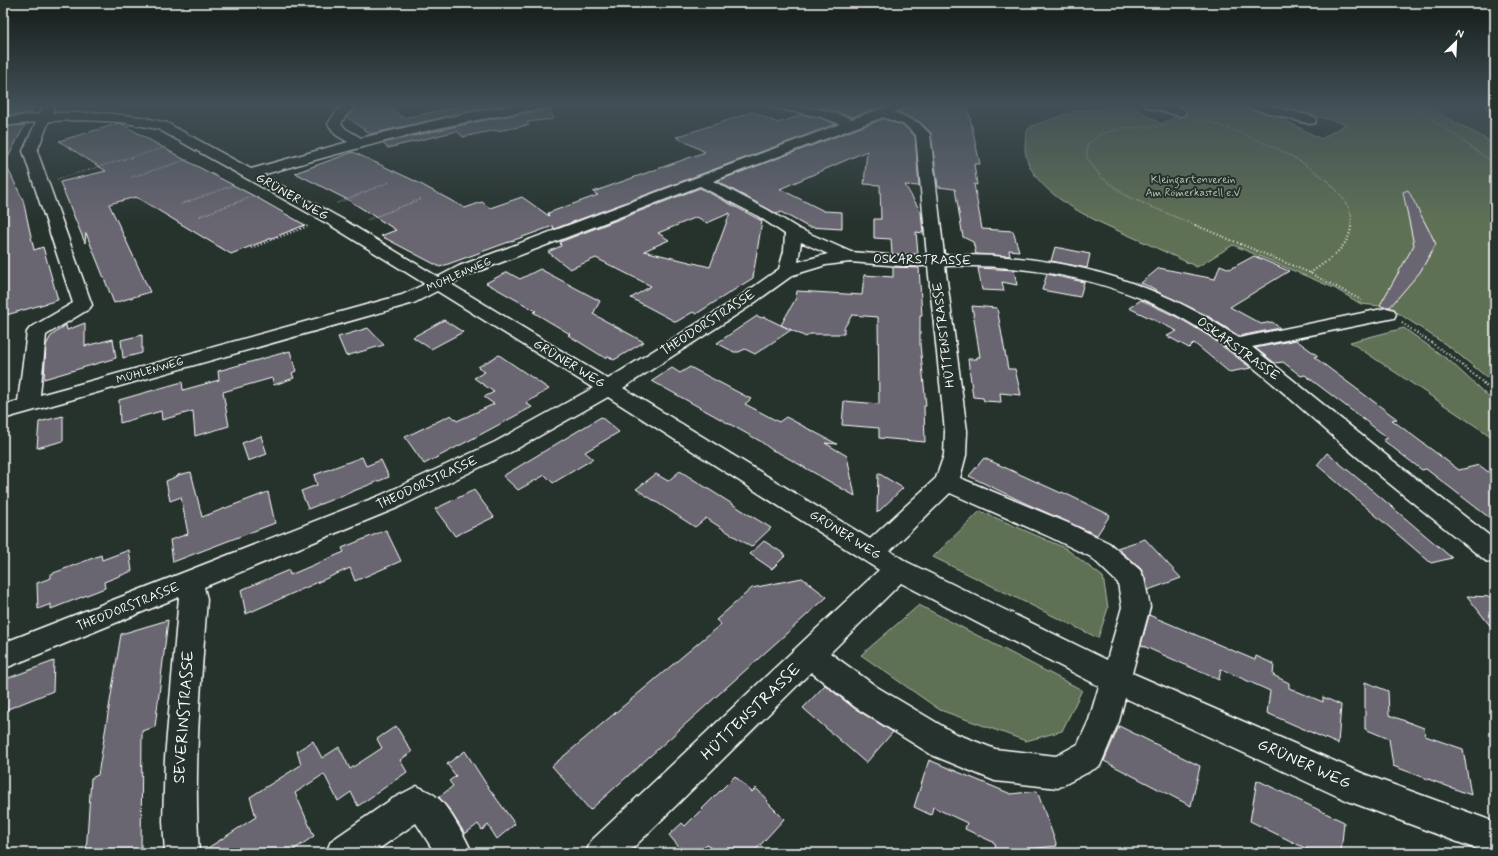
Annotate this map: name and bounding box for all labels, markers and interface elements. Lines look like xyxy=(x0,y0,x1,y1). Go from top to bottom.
north arrow xyxy=(1436,22,1476,62)
text: N xyxy=(1453,26,1466,42)
street label: GRÜNER WEG xyxy=(253,169,332,225)
park label: Kleingartenverein Am Römerkastell e.V xyxy=(1145,173,1241,200)
street label: OSKARSTRASSE xyxy=(873,251,971,269)
street label: MÜHLENWEG xyxy=(425,255,493,295)
street label: HÜTTENSTRASSE xyxy=(929,281,959,389)
street label: THEODORSTRASSE xyxy=(657,286,759,360)
street label: OSKARSTRASSE xyxy=(1193,313,1283,385)
street label: GRÜNER WEG xyxy=(530,336,609,392)
street label: MÜHLENWEG xyxy=(115,355,185,387)
street label: THEODORSTRASSE xyxy=(374,452,480,514)
street label: GRÜNER WEG xyxy=(806,506,884,564)
street label: THEODORSTRASSE xyxy=(74,579,182,635)
street label: SEVERINSTRASSE xyxy=(169,650,199,784)
street label: HÜTTENSTRASSE xyxy=(697,659,805,765)
street label: GRÜNER WEG xyxy=(1254,734,1354,794)

